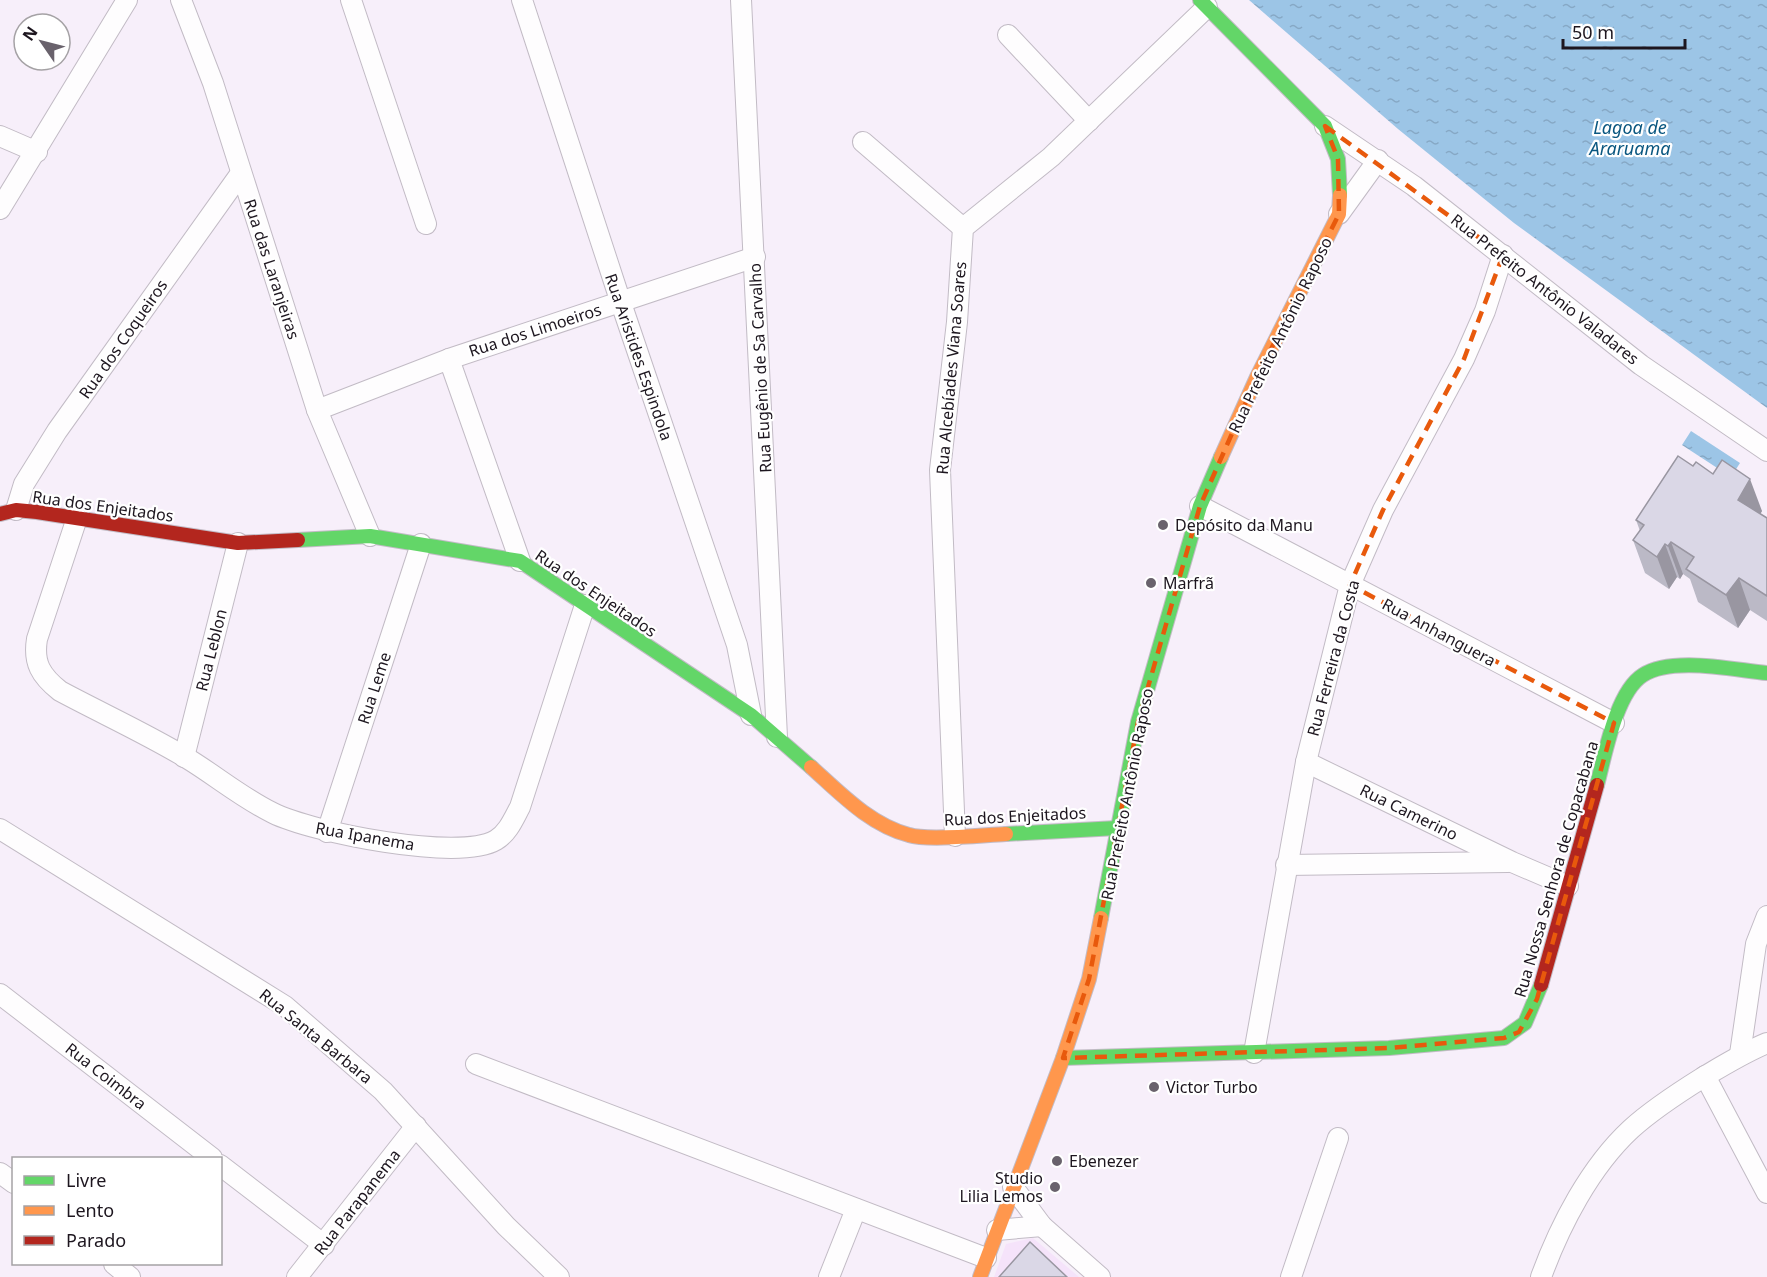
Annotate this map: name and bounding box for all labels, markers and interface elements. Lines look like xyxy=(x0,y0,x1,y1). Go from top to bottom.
north arrow xyxy=(12,12,72,72)
scale bar xyxy=(1563,12,1684,50)
text: 50 m xyxy=(1572,20,1614,44)
text: N xyxy=(17,22,42,45)
water label: Lagoa de Araruama xyxy=(1588,115,1670,160)
street label: Rua das Laranjeiras xyxy=(239,196,305,342)
street label: Rua Prefeito Antônio Valadares xyxy=(1446,209,1644,369)
street label: Rua Prefeito Antônio Raposo xyxy=(1223,233,1337,437)
street label: Rua Alcebíades Viana Soares xyxy=(931,261,971,475)
street label: Rua Eugênio de Sa Carvalho xyxy=(744,263,776,473)
street label: Rua Aristides Espindola xyxy=(600,271,678,443)
street label: Rua dos Coqueiros xyxy=(74,275,172,403)
street label: Rua dos Limoeiros xyxy=(466,298,604,362)
street label: Rua dos Enjeitados xyxy=(31,485,175,527)
place label: Depósito da Manu xyxy=(1175,514,1313,536)
marker: Depósito da Manu xyxy=(1156,518,1170,532)
street label: Rua dos Enjeitados xyxy=(531,544,661,642)
place label: Marfrã xyxy=(1163,572,1214,594)
marker: Marfrã xyxy=(1144,576,1158,590)
street label: Rua Ferreira da Costa xyxy=(1302,577,1364,739)
street label: Rua Anhanguera xyxy=(1378,593,1500,671)
street label: Rua Leblon xyxy=(190,607,232,693)
street label: Rua Leme xyxy=(352,649,396,727)
street label: Rua Prefeito Antônio Raposo xyxy=(1096,686,1158,902)
street label: Rua Nossa Senhora de Copacabana xyxy=(1509,738,1603,1000)
street label: Rua Camerino xyxy=(1356,779,1462,845)
street label: Rua dos Enjeitados xyxy=(943,801,1087,831)
street label: Rua Ipanema xyxy=(314,816,416,856)
street label: Rua Santa Barbara xyxy=(255,984,377,1088)
street label: Rua Coimbra xyxy=(61,1037,151,1115)
place label: Victor Turbo xyxy=(1166,1076,1258,1098)
marker: Victor Turbo xyxy=(1147,1080,1161,1094)
street label: Rua Parapanema xyxy=(309,1145,405,1259)
place label: Ebenezer xyxy=(1069,1150,1139,1172)
marker: Ebenezer xyxy=(1050,1154,1064,1168)
legend xyxy=(12,1157,222,1265)
place label: Studio Lilia Lemos xyxy=(959,1167,1043,1207)
text: Livre xyxy=(66,1168,106,1192)
marker: Studio Lilia Lemos xyxy=(1048,1180,1062,1194)
text: Lento xyxy=(66,1198,114,1222)
text: Parado xyxy=(66,1228,126,1252)

